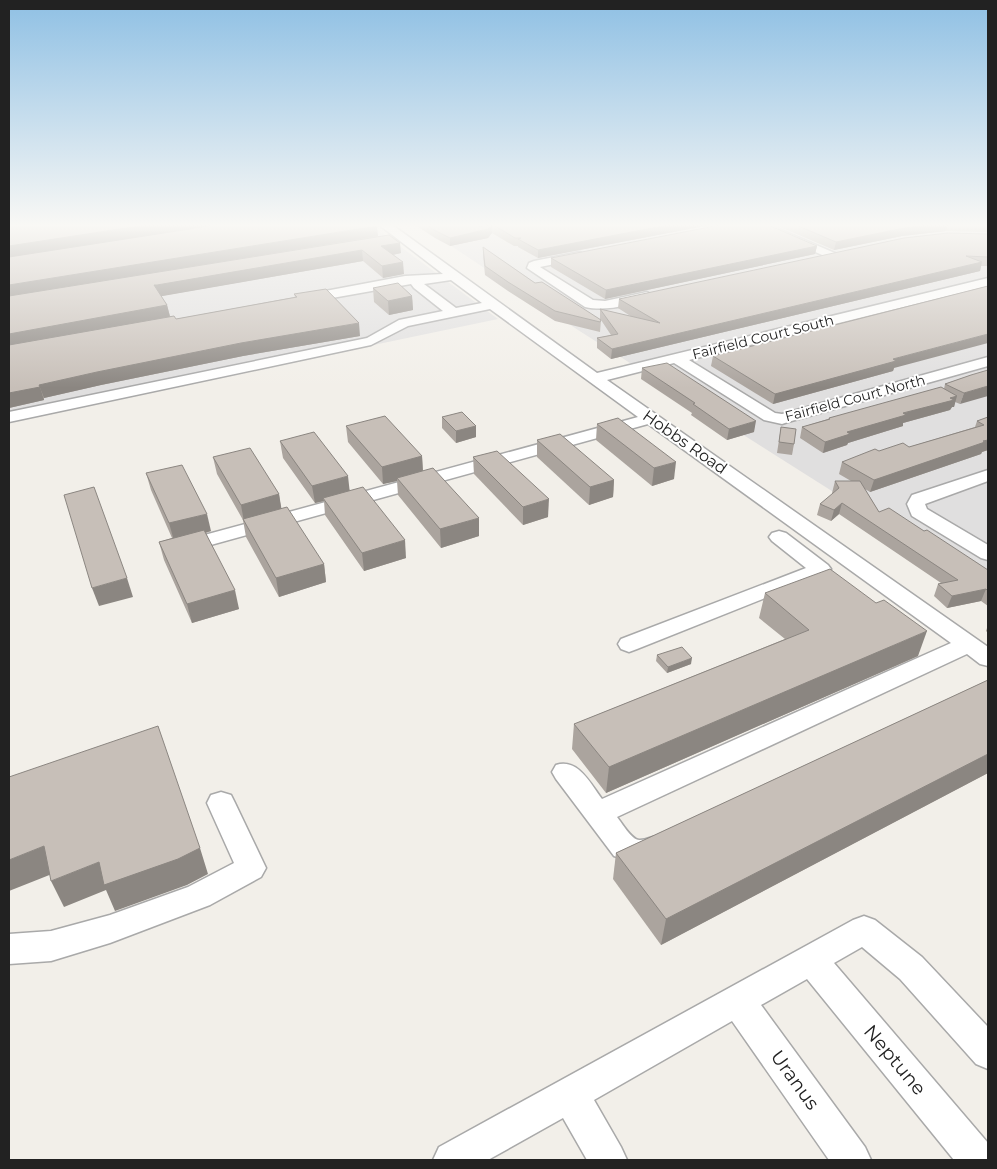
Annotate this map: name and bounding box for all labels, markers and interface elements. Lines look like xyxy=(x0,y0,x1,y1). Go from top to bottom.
street label: Fairfield Court South xyxy=(690,311,836,363)
street label: Fairfield Court North xyxy=(783,371,927,425)
street label: Hobbs Road xyxy=(639,406,731,478)
street label: Neptune xyxy=(859,1020,931,1100)
street label: Uranus xyxy=(766,1046,824,1114)

